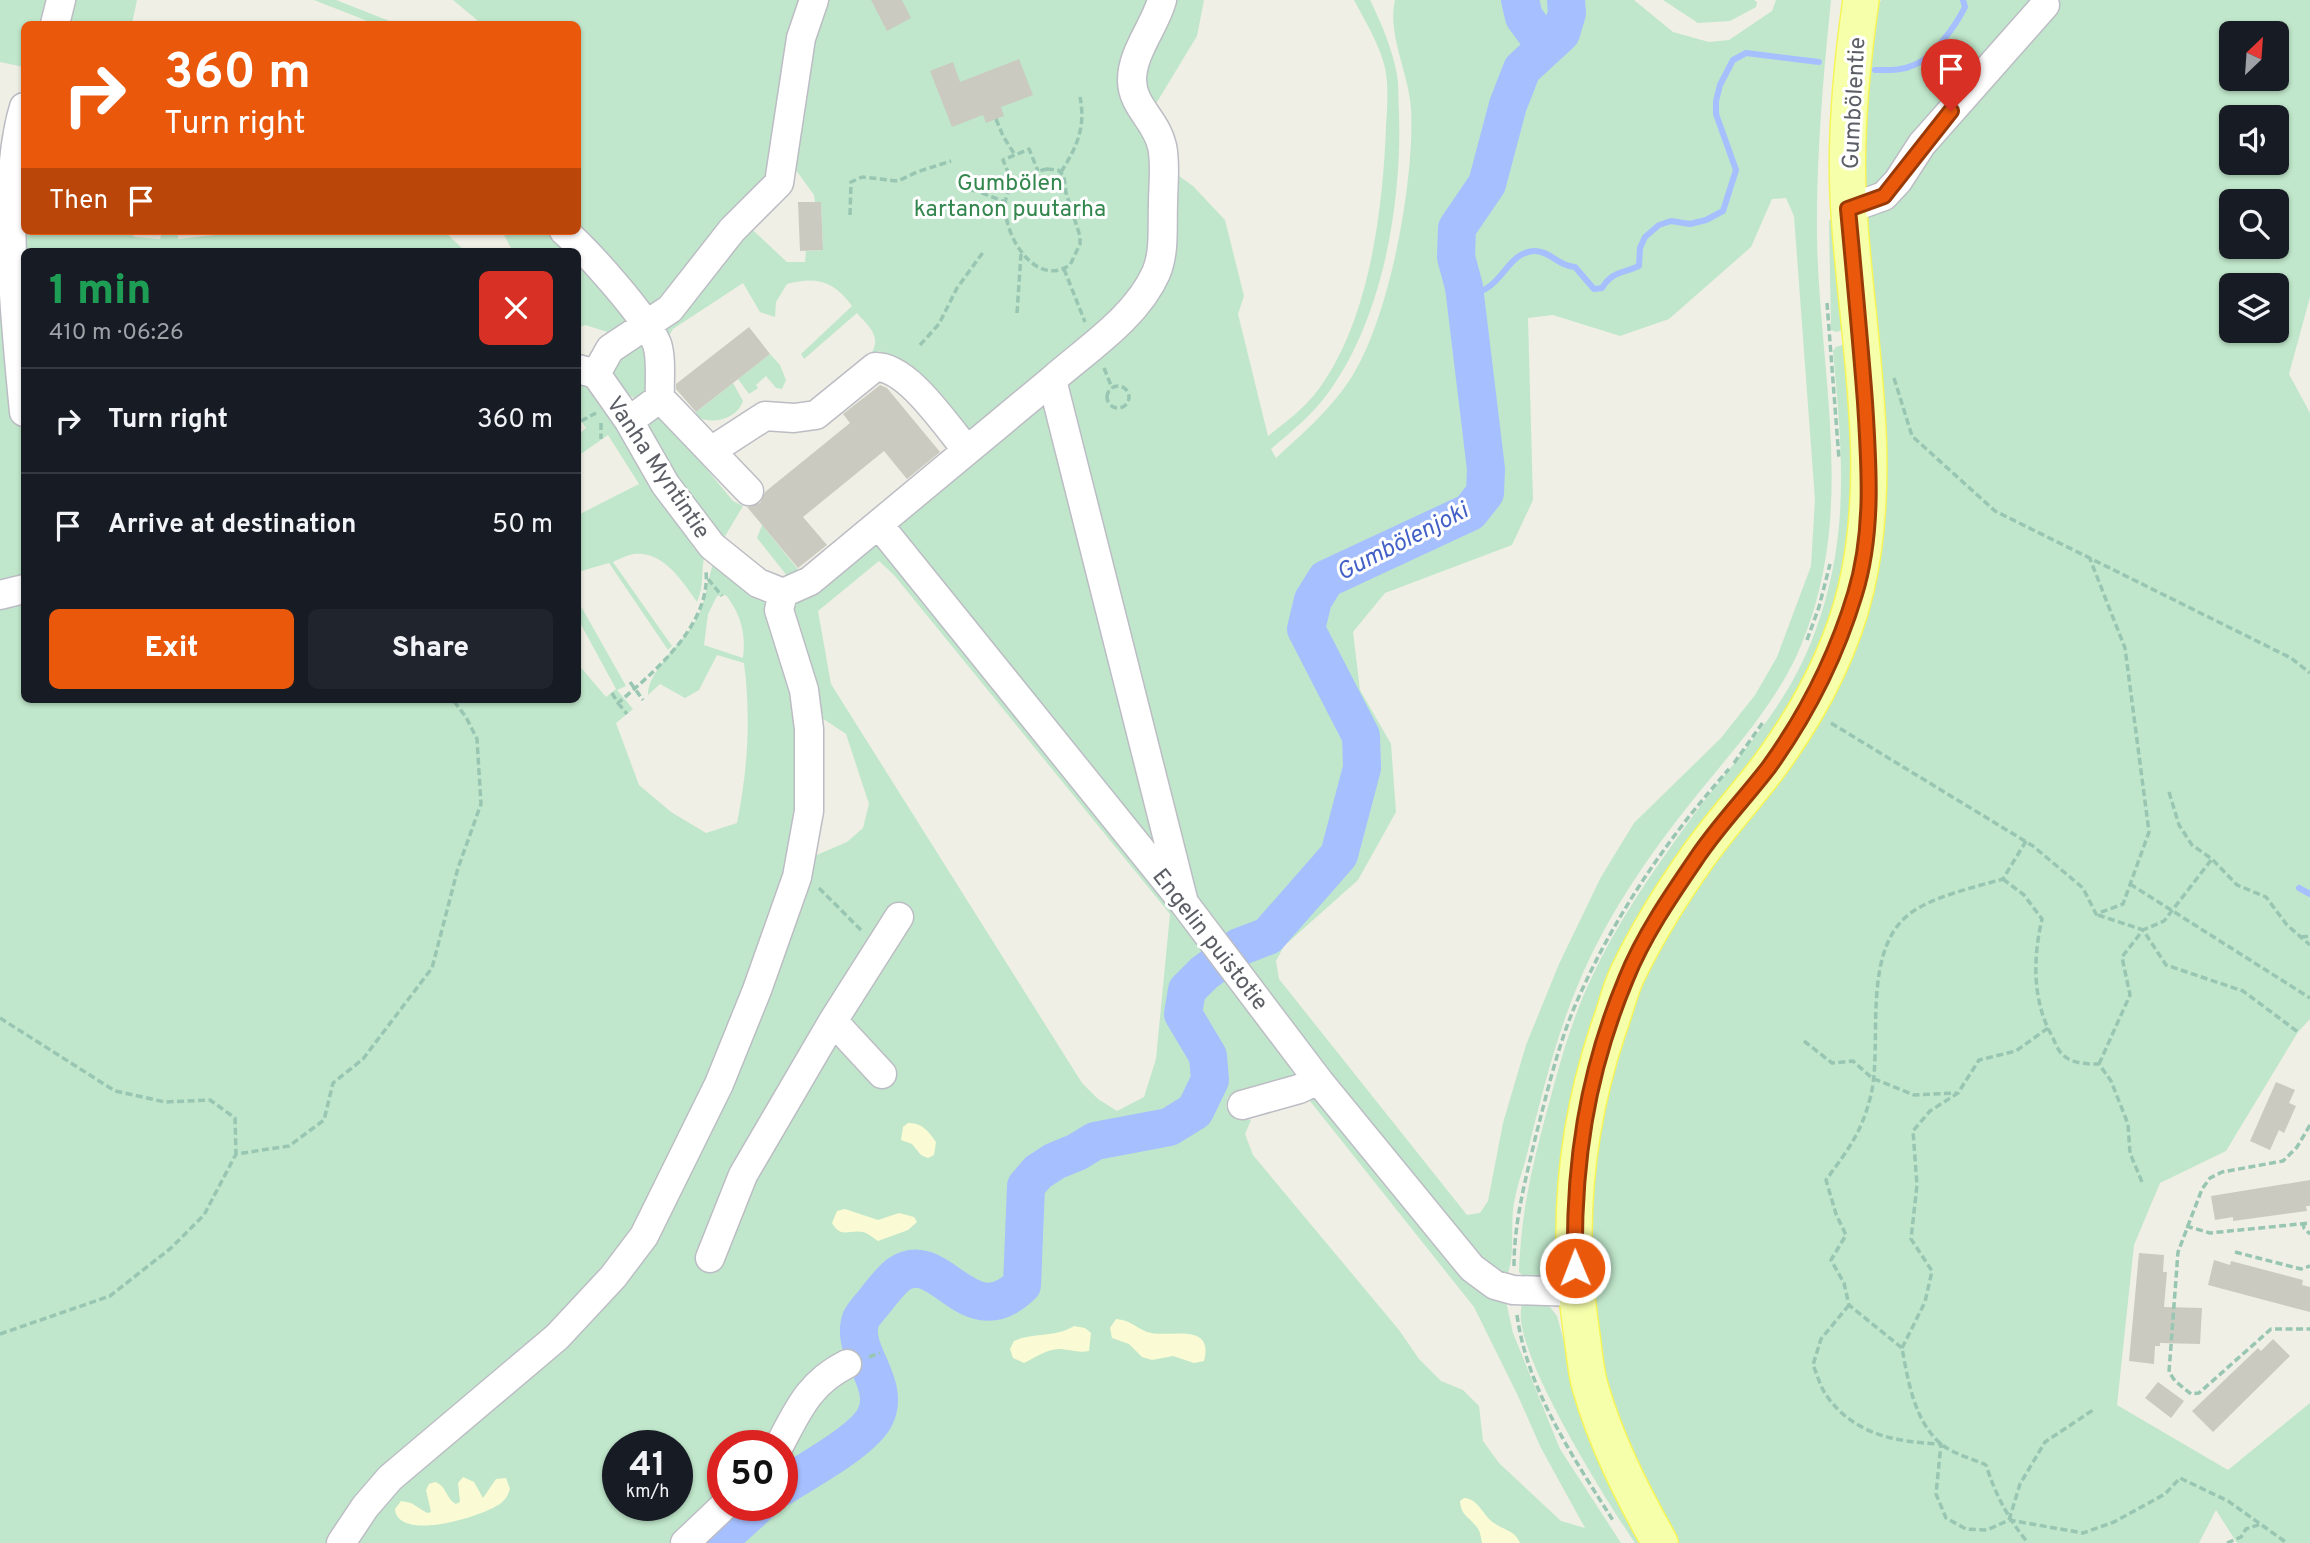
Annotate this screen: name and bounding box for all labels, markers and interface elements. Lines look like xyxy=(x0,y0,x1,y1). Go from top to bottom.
north arrow xyxy=(2219,21,2289,91)
map controls xyxy=(2219,21,2289,343)
street label: Gumbölentie xyxy=(1838,36,1873,170)
pin xyxy=(1921,39,1981,111)
text: 360 m xyxy=(164,44,311,106)
icon: right xyxy=(49,49,140,140)
icon: arrive xyxy=(1932,50,1970,88)
text: Turn right xyxy=(164,105,306,145)
button: sound xyxy=(2219,105,2289,175)
park label: Gumbölen kartanon puutarha xyxy=(914,170,1106,225)
icon: arrive xyxy=(122,182,160,220)
text: Then xyxy=(49,185,108,218)
button: search xyxy=(2219,189,2289,259)
text: 1 min xyxy=(49,266,152,319)
button: close xyxy=(479,271,553,345)
button: layers xyxy=(2219,273,2289,343)
text: 410 m · 06:26 xyxy=(49,319,184,348)
street label: Vanha Myntintie xyxy=(599,392,715,545)
icon: right xyxy=(49,402,87,440)
text: Turn right xyxy=(108,404,228,437)
text: 360 m xyxy=(477,404,553,437)
water label: Gumbölenjoki xyxy=(1332,496,1475,589)
icon: arrive xyxy=(49,507,87,545)
text: Arrive at destination xyxy=(108,509,356,542)
text: 50 m xyxy=(492,509,553,542)
button: Exit xyxy=(49,609,294,689)
button: Share xyxy=(308,609,553,689)
street label: Engelin puistotie xyxy=(1145,864,1273,1017)
position arrow xyxy=(1538,1231,1612,1305)
speed limit sign: 50 xyxy=(707,1430,798,1521)
text: 41 xyxy=(629,1444,666,1488)
text: km/h xyxy=(626,1481,669,1504)

